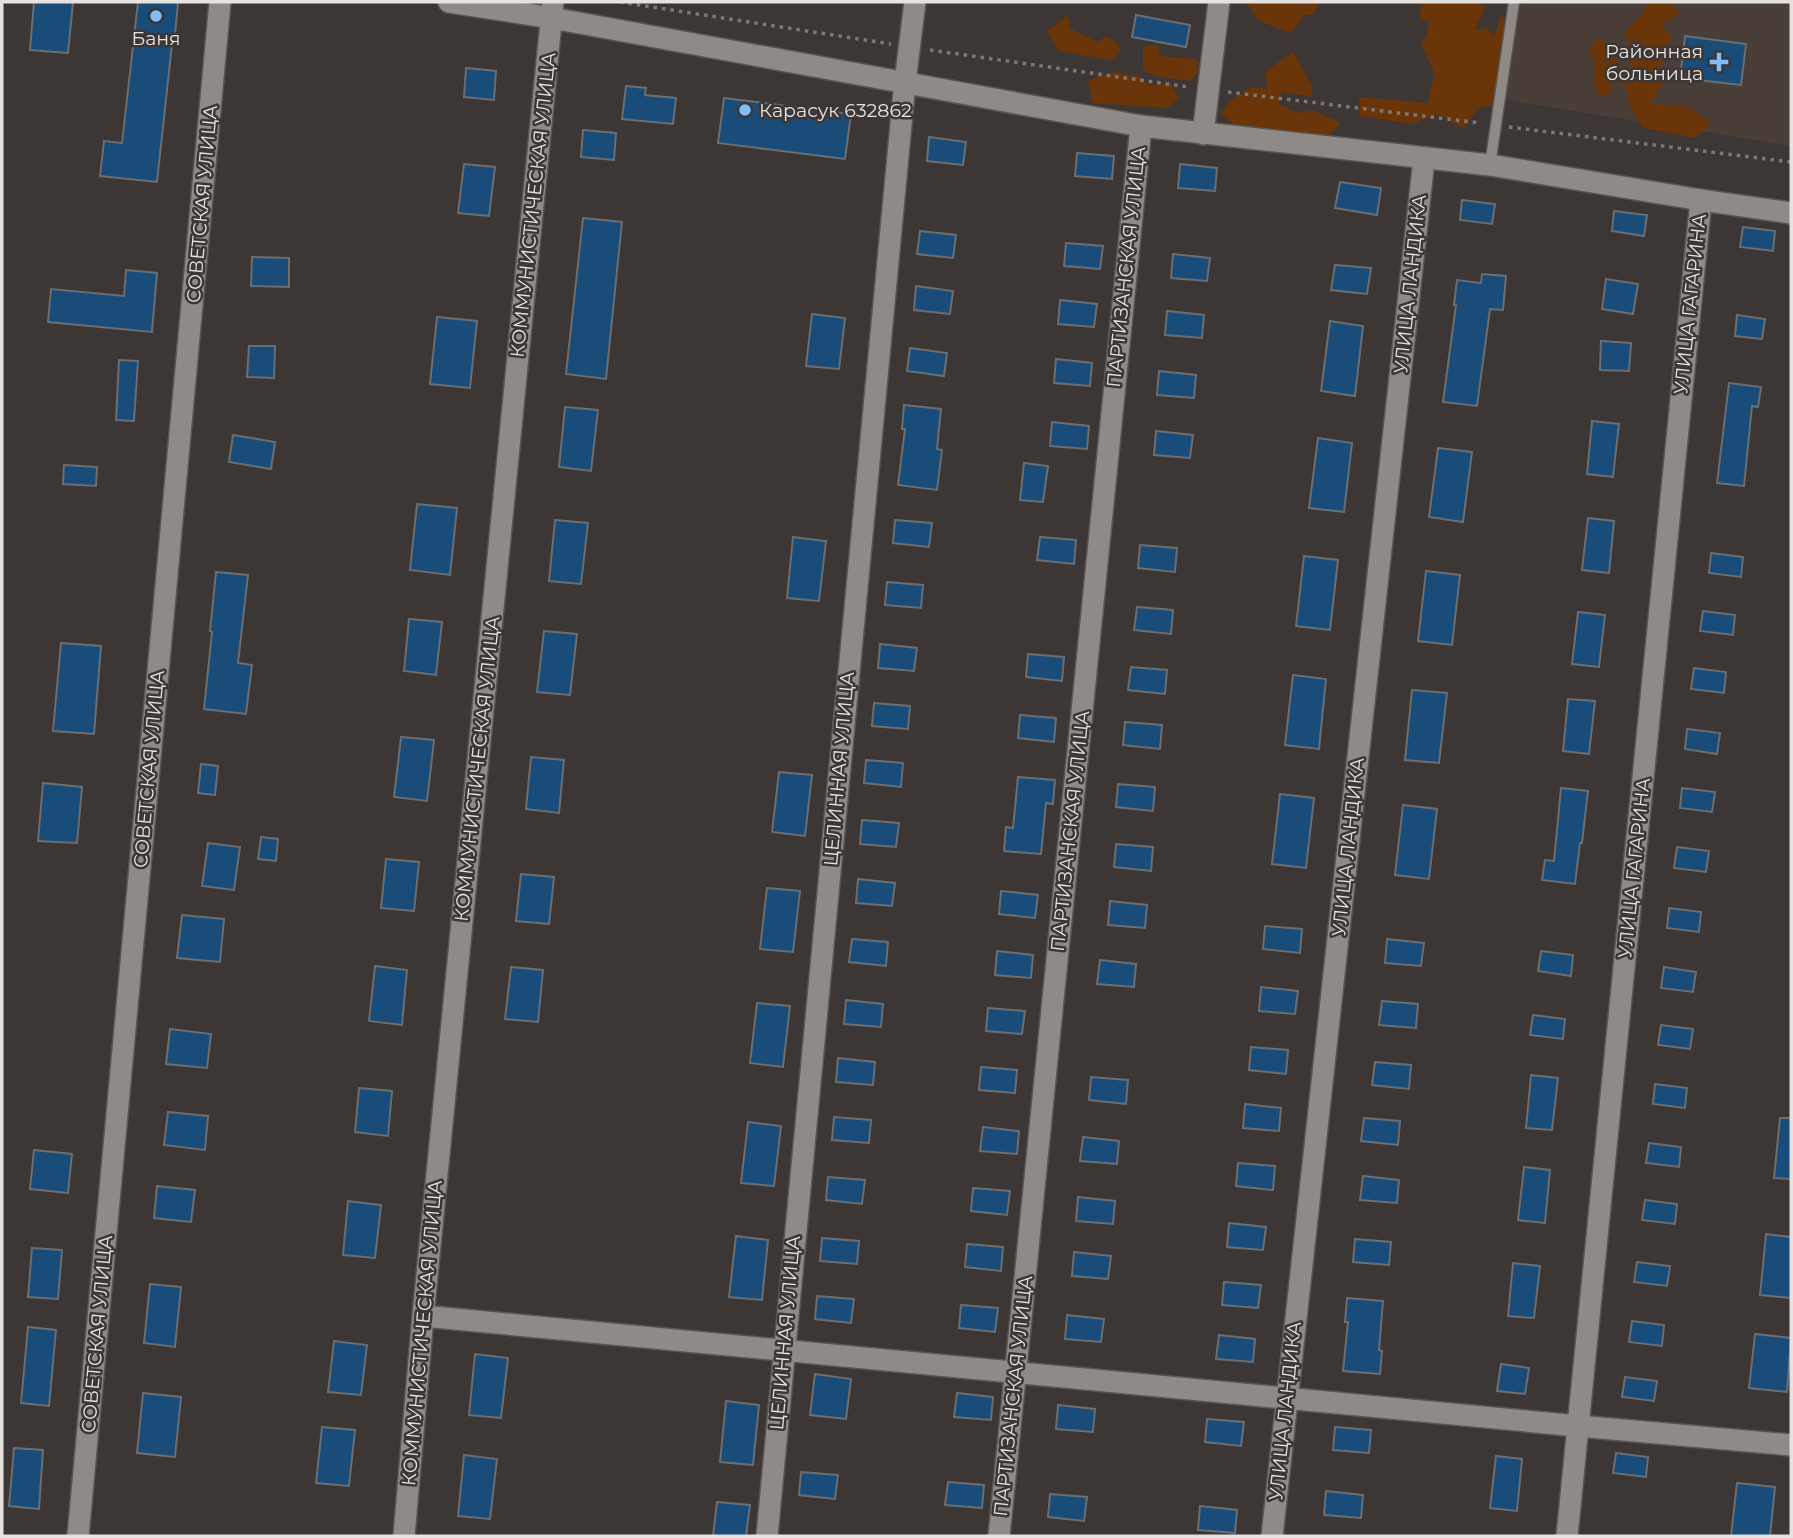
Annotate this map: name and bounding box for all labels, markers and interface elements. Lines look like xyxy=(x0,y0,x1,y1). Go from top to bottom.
marker: Баня xyxy=(148,8,164,24)
place label: Баня xyxy=(131,27,181,50)
place label: Районная больница xyxy=(1605,40,1703,85)
street label: КОММУНИСТИЧЕСКАЯ УЛИЦА xyxy=(506,51,560,359)
marker: Районная больница xyxy=(1709,52,1729,72)
place label: Карасук 632862 xyxy=(759,99,912,122)
marker: Карасук 632862 xyxy=(737,102,753,118)
street label: СОВЕТСКАЯ УЛИЦА xyxy=(182,104,222,304)
street label: ПАРТИЗАНСКАЯ УЛИЦА xyxy=(1102,145,1150,389)
street label: УЛИЦА ЛАНДИКА xyxy=(1389,193,1431,375)
street label: УЛИЦА ГАГАРИНА xyxy=(1669,213,1711,395)
street label: КОММУНИСТИЧЕСКАЯ УЛИЦА xyxy=(450,615,504,923)
street label: СОВЕТСКАЯ УЛИЦА xyxy=(129,669,169,869)
street label: ЦЕЛИННАЯ УЛИЦА xyxy=(819,671,859,867)
street label: ПАРТИЗАНСКАЯ УЛИЦА xyxy=(1046,709,1094,953)
street label: УЛИЦА ЛАНДИКА xyxy=(1327,756,1369,938)
street label: УЛИЦА ГАГАРИНА xyxy=(1613,777,1655,959)
street label: КОММУНИСТИЧЕСКАЯ УЛИЦА xyxy=(397,1179,447,1487)
street label: СОВЕТСКАЯ УЛИЦА xyxy=(77,1234,117,1434)
street label: ЦЕЛИННАЯ УЛИЦА xyxy=(765,1235,805,1431)
street label: ПАРТИЗАНСКАЯ УЛИЦА xyxy=(989,1274,1037,1518)
street label: УЛИЦА ЛАНДИКА xyxy=(1264,1320,1306,1502)

